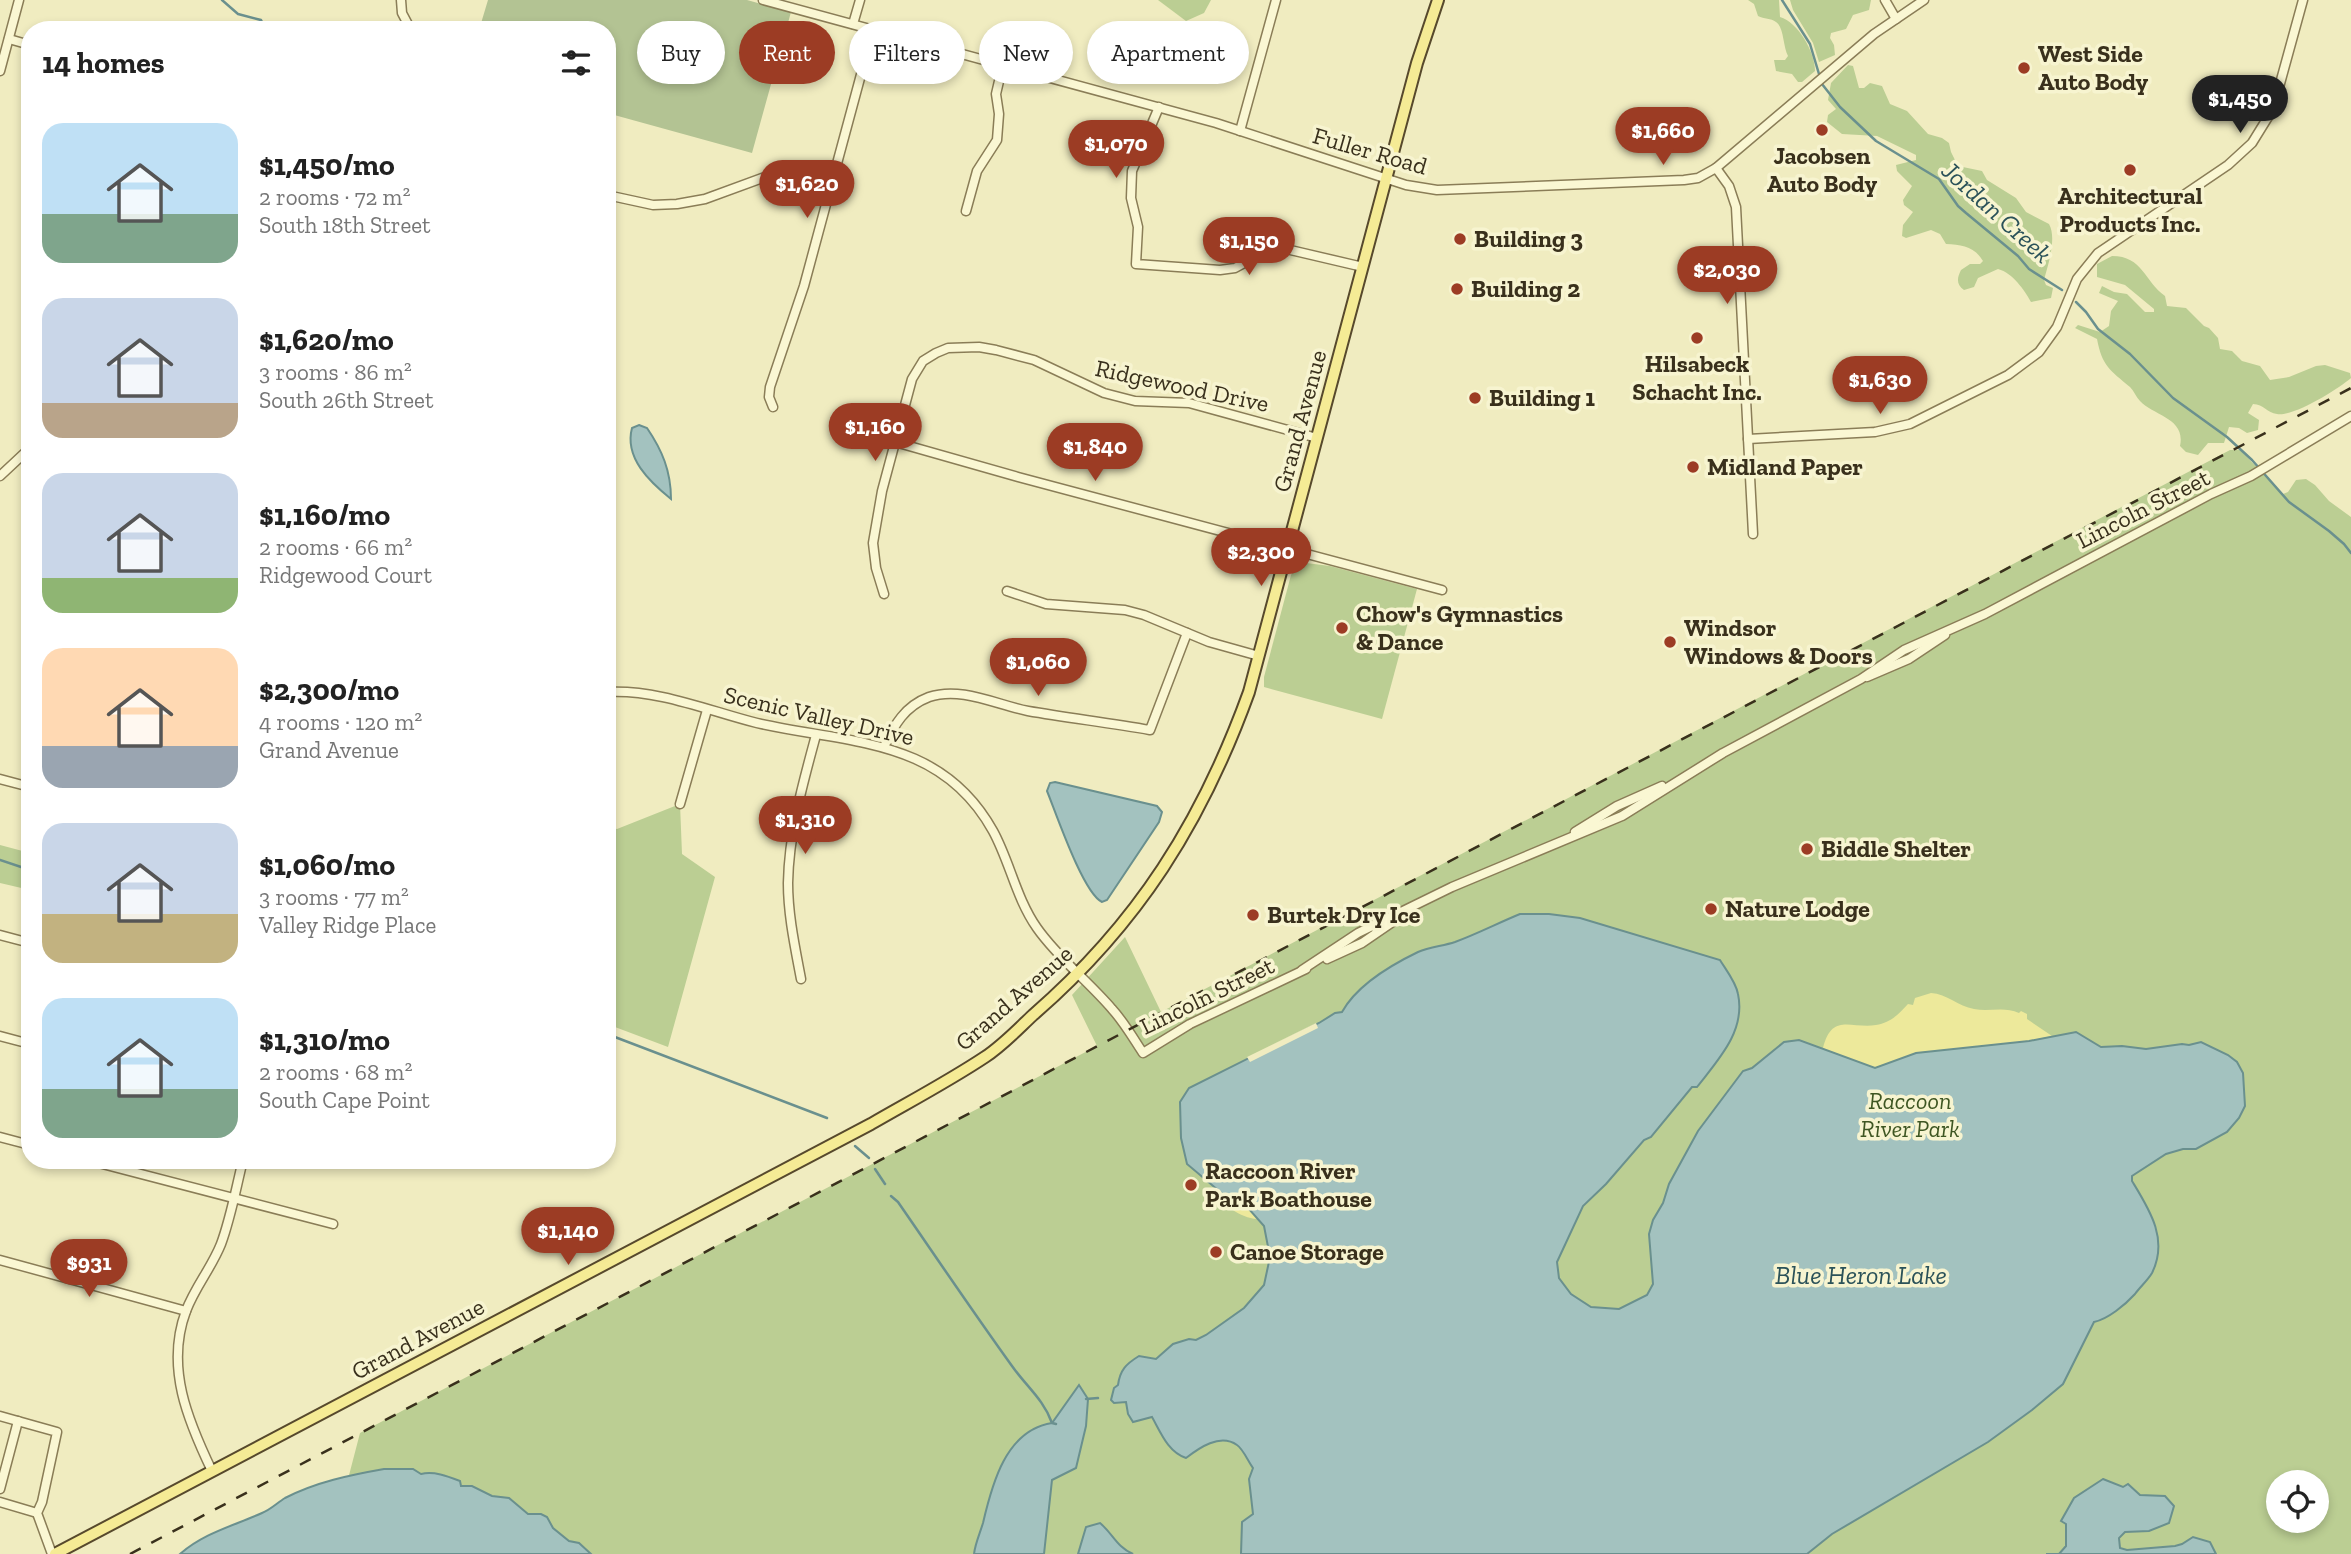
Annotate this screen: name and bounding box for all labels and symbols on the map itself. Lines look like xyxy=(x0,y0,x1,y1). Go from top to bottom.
place label: West Side Auto Body xyxy=(2038,39,2149,96)
marker: West Side Auto Body xyxy=(2016,60,2032,76)
pin: $1,450 xyxy=(2183,76,2297,135)
pin: $1,660 xyxy=(1606,108,1720,167)
pin: $1,070 xyxy=(1059,120,1173,180)
street label: Fuller Road xyxy=(1310,120,1431,181)
marker: Jacobsen Auto Body xyxy=(1814,122,1830,138)
place label: Jacobsen Auto Body xyxy=(1767,141,1877,198)
water label: Jordan Creek xyxy=(1935,154,2059,270)
pin: $1,620 xyxy=(750,160,864,220)
marker: Architectural Products Inc. xyxy=(2122,162,2138,178)
place label: Architectural Products Inc. xyxy=(2057,181,2203,238)
pin: $1,150 xyxy=(1192,218,1306,277)
place label: Building 3 xyxy=(1474,224,1583,253)
marker: Building 3 xyxy=(1452,231,1468,247)
pin: $2,030 xyxy=(1670,246,1784,306)
place label: Building 2 xyxy=(1471,274,1580,303)
marker: Building 2 xyxy=(1449,281,1465,297)
marker: Hilsabeck Schacht Inc. xyxy=(1689,330,1705,346)
street label: Grand Avenue xyxy=(1267,347,1332,495)
place label: Hilsabeck Schacht Inc. xyxy=(1632,349,1762,406)
street label: Ridgewood Drive xyxy=(1093,353,1272,418)
pin: $1,630 xyxy=(1823,356,1937,416)
place label: Building 1 xyxy=(1489,383,1595,412)
marker: Building 1 xyxy=(1467,390,1483,406)
pin: $1,160 xyxy=(818,404,932,463)
pin: $1,840 xyxy=(1038,424,1152,483)
place label: Midland Paper xyxy=(1707,452,1863,481)
marker: Midland Paper xyxy=(1685,459,1701,475)
street label: Lincoln Street xyxy=(2071,463,2214,555)
pin: $2,300 xyxy=(1204,528,1318,588)
place label: Chow's Gymnastics & Dance xyxy=(1356,599,1563,656)
place label: Windsor Windows & Doors xyxy=(1684,613,1873,670)
marker: Chow's Gymnastics & Dance xyxy=(1334,620,1350,636)
marker: Windsor Windows & Doors xyxy=(1662,634,1678,650)
pin: $1,060 xyxy=(981,638,1095,698)
street label: Scenic Valley Drive xyxy=(721,680,917,751)
pin: $1,310 xyxy=(748,796,862,856)
place label: Biddle Shelter xyxy=(1821,834,1971,863)
marker: Biddle Shelter xyxy=(1799,841,1815,857)
place label: Nature Lodge xyxy=(1725,894,1870,923)
place label: Burtek Dry Ice xyxy=(1267,900,1421,929)
marker: Nature Lodge xyxy=(1703,901,1719,917)
marker: Burtek Dry Ice xyxy=(1245,907,1261,923)
street label: Grand Avenue xyxy=(949,939,1078,1056)
street label: Lincoln Street xyxy=(1135,951,1279,1041)
park label: Raccoon River Park xyxy=(1860,1086,1960,1143)
place label: Raccoon River Park Boathouse xyxy=(1205,1156,1372,1213)
marker: Raccoon River Park Boathouse xyxy=(1183,1177,1199,1193)
pin: $1,140 xyxy=(511,1208,625,1267)
place label: Canoe Storage xyxy=(1230,1237,1384,1266)
pin: $931 xyxy=(48,1240,130,1299)
marker: Canoe Storage xyxy=(1208,1244,1224,1260)
water label: Blue Heron Lake xyxy=(1775,1259,1947,1291)
street label: Grand Avenue xyxy=(347,1291,489,1386)

